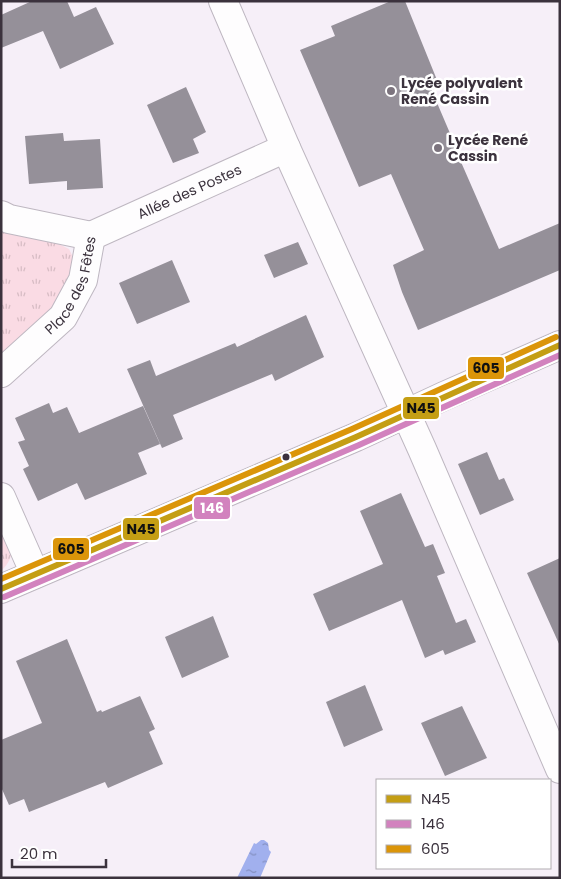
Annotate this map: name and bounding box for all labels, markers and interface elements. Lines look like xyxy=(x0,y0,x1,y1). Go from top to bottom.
place label: Lycée polyvalent René Cassin xyxy=(401,73,523,109)
marker: Lycée polyvalent René Cassin xyxy=(385,85,397,97)
place label: Lycée René Cassin xyxy=(448,130,528,166)
marker: Lycée René Cassin xyxy=(432,142,444,154)
street label: Allée des Postes xyxy=(134,159,245,224)
street label: Place des Fêtes xyxy=(40,235,101,339)
line badge: 605 xyxy=(467,356,505,380)
text: 605 xyxy=(472,358,500,378)
line badge: N45 xyxy=(402,396,440,420)
text: N45 xyxy=(406,398,436,418)
unlabelled marker xyxy=(281,452,291,462)
line badge: 146 xyxy=(193,496,231,520)
text: 146 xyxy=(200,498,224,518)
line badge: N45 xyxy=(122,517,160,541)
text: N45 xyxy=(126,519,156,539)
line badge: 605 xyxy=(52,537,90,561)
text: 605 xyxy=(57,539,85,559)
legend xyxy=(376,779,551,869)
text: N45 xyxy=(421,788,450,809)
text: 146 xyxy=(421,813,445,834)
scale bar xyxy=(12,836,106,868)
text: 605 xyxy=(421,838,449,859)
text: 20 m xyxy=(20,843,58,864)

